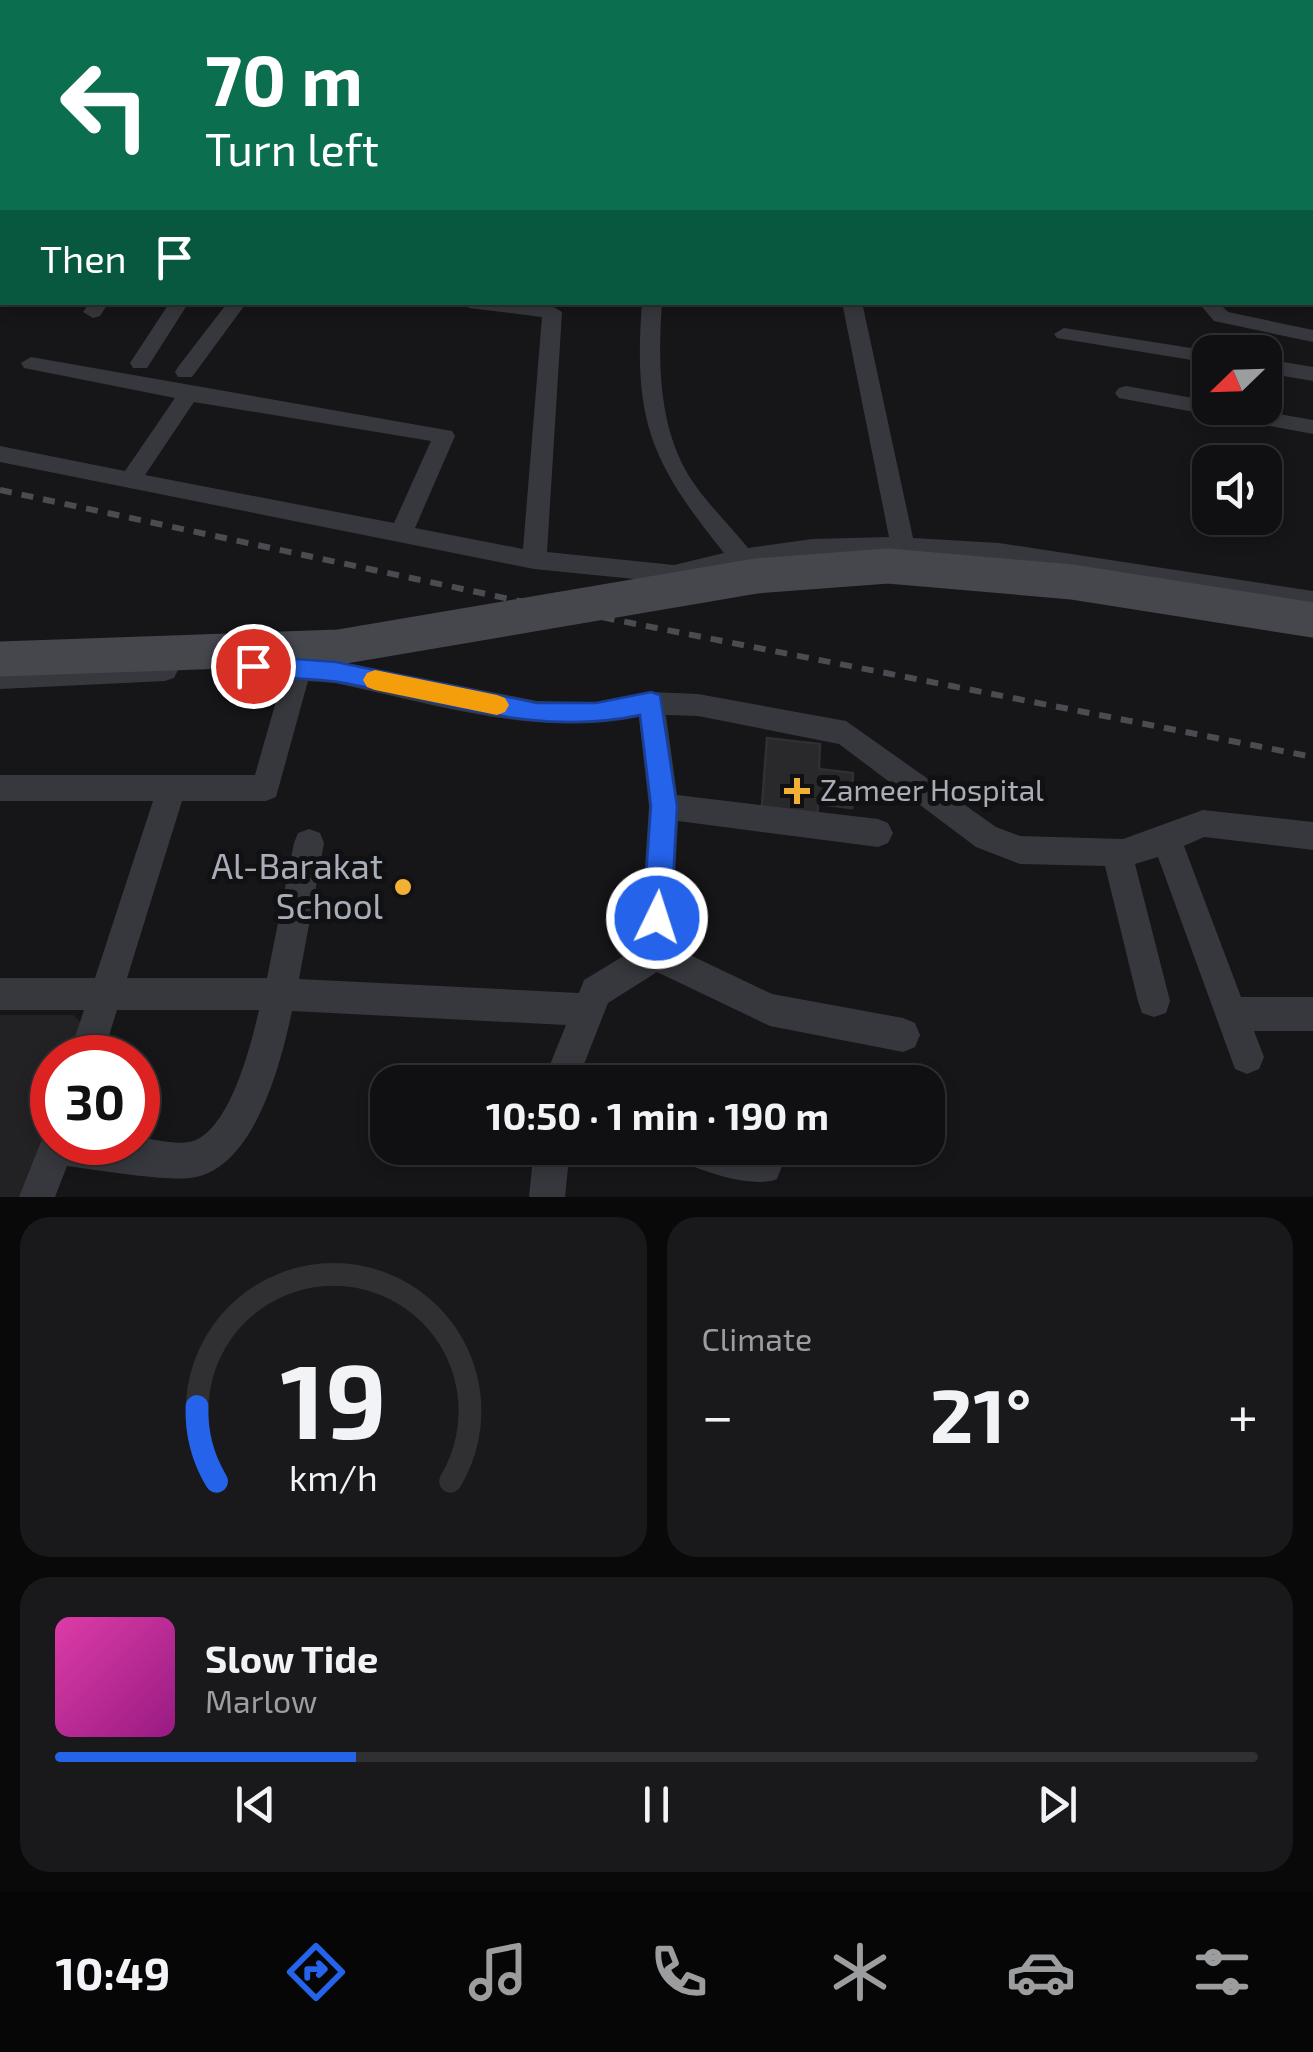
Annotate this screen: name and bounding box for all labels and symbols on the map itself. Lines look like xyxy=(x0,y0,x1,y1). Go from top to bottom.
north arrow xyxy=(1192,335,1282,425)
pin xyxy=(211,624,296,709)
place label: Zameer Hospital xyxy=(820,771,1044,807)
marker: Zameer Hospital xyxy=(784,778,810,804)
place label: Al-Barakat School xyxy=(211,844,384,926)
position arrow xyxy=(605,866,709,970)
marker: Al-Barakat School xyxy=(392,876,414,898)
speed limit sign: 30 xyxy=(30,1035,160,1165)

